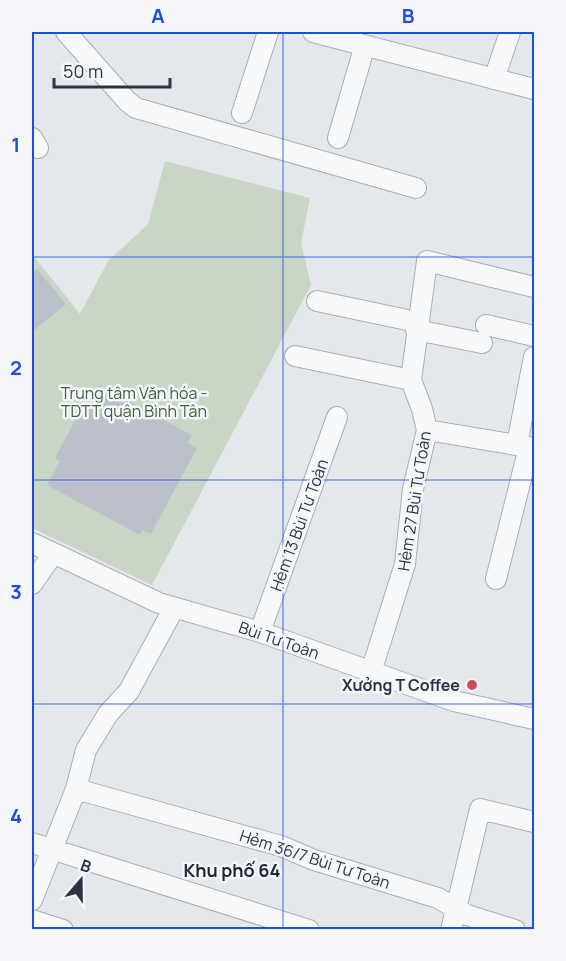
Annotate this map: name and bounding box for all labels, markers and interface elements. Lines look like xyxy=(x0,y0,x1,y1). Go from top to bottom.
text: A xyxy=(151,2,165,29)
text: B xyxy=(402,2,415,29)
scale bar xyxy=(54,51,170,89)
text: 50 m xyxy=(63,59,103,83)
text: 1 xyxy=(12,131,20,158)
text: 2 xyxy=(10,354,22,381)
park label: Trung tâm Văn hóa - TDTT quận Bình Tân xyxy=(61,382,207,422)
street label: Hẻm 27 Bùi Tư Toàn xyxy=(392,430,436,572)
street label: Hẻm 13 Bùi Tư Toàn xyxy=(265,456,333,594)
text: 3 xyxy=(10,578,22,605)
street label: Bùi Tư Toàn xyxy=(236,616,322,664)
place label: Xưởng T Coffee xyxy=(342,674,460,696)
marker: Xưởng T Coffee xyxy=(465,678,479,692)
text: 4 xyxy=(10,802,22,829)
street label: Hẻm 36/7 Bùi Tư Toàn xyxy=(237,824,393,894)
north arrow xyxy=(51,850,111,910)
text: B xyxy=(78,854,95,878)
district label: Khu phố 64 xyxy=(184,858,281,882)

